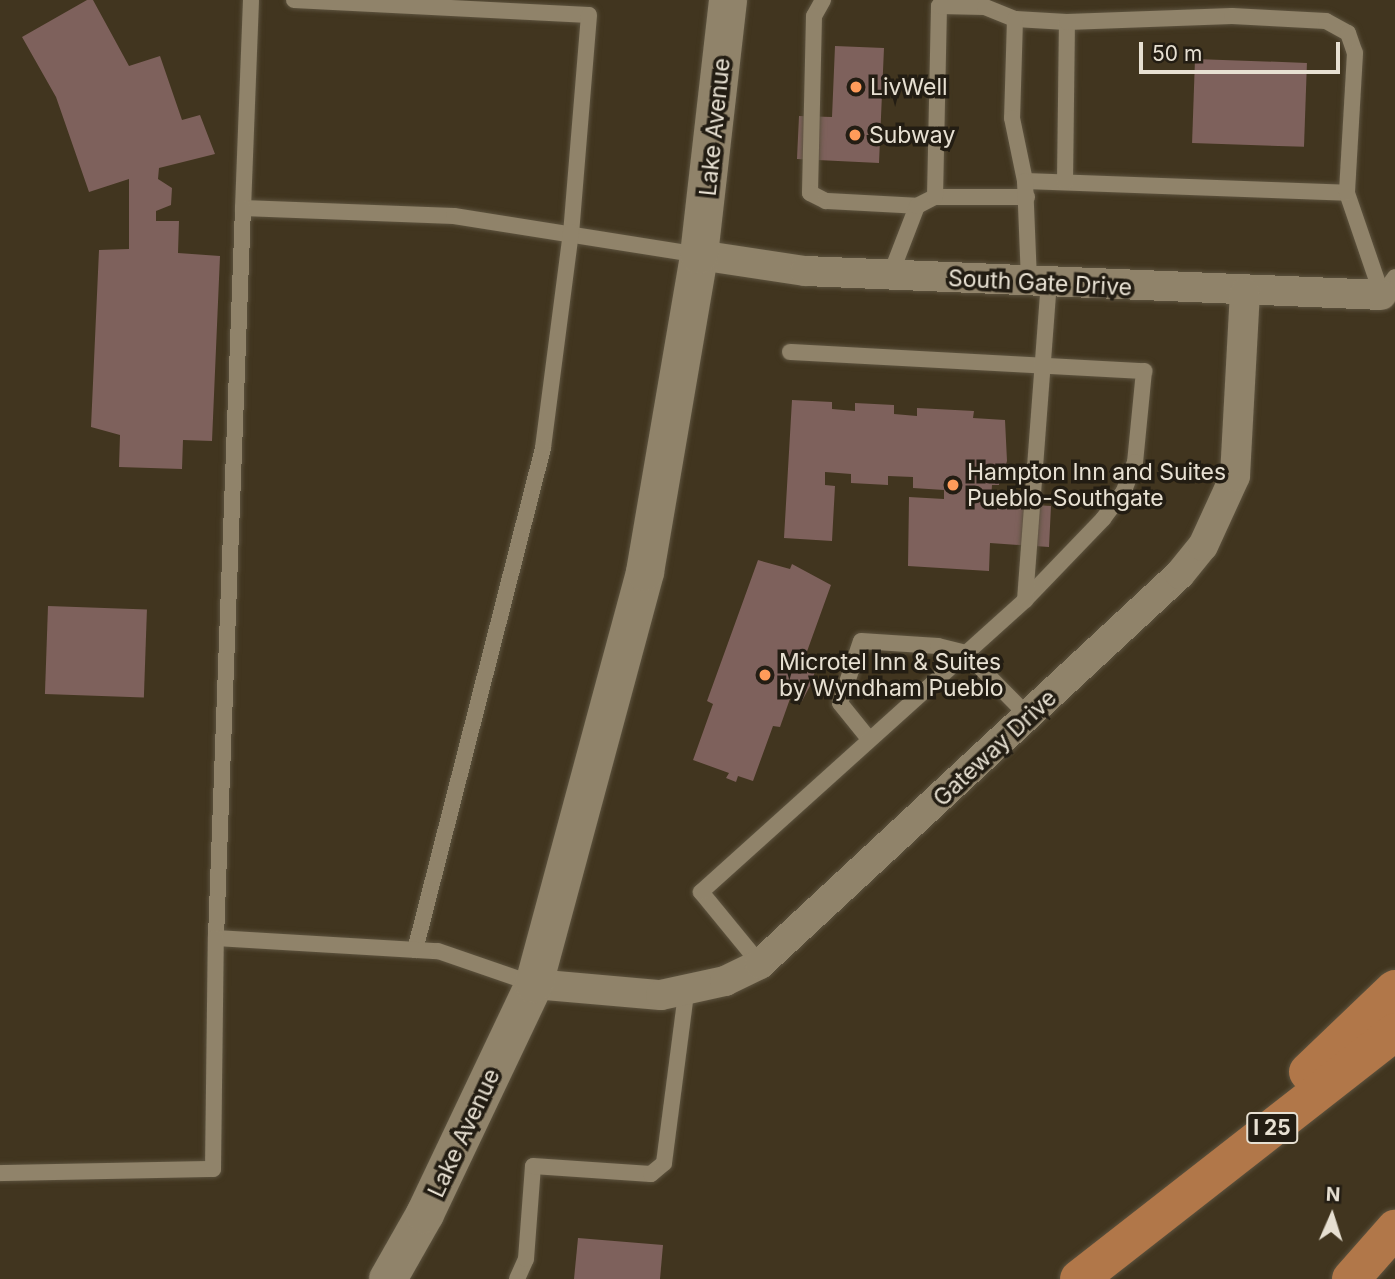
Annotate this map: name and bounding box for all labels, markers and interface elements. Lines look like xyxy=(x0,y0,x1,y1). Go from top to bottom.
scale bar xyxy=(1143,28,1344,72)
text: 50 m xyxy=(1152,41,1202,66)
street label: Lake Avenue xyxy=(694,57,736,197)
place label: LivWell xyxy=(870,73,948,101)
marker: LivWell xyxy=(848,79,864,95)
place label: Subway xyxy=(869,121,955,149)
marker: Subway xyxy=(847,127,863,143)
street label: South Gate Drive xyxy=(947,264,1133,302)
place label: Hampton Inn and Suites Pueblo-Southgate xyxy=(967,458,1226,512)
marker: Hampton Inn and Suites Pueblo-Southgate xyxy=(945,477,961,493)
place label: Microtel Inn & Suites by Wyndham Pueblo xyxy=(779,648,1004,702)
marker: Microtel Inn & Suites by Wyndham Pueblo xyxy=(757,667,773,683)
street label: Gateway Drive xyxy=(928,684,1062,812)
street label: Lake Avenue xyxy=(422,1064,506,1202)
road number: I 25 xyxy=(1246,1110,1298,1146)
north arrow xyxy=(1297,1181,1367,1251)
text: N xyxy=(1325,1183,1341,1206)

